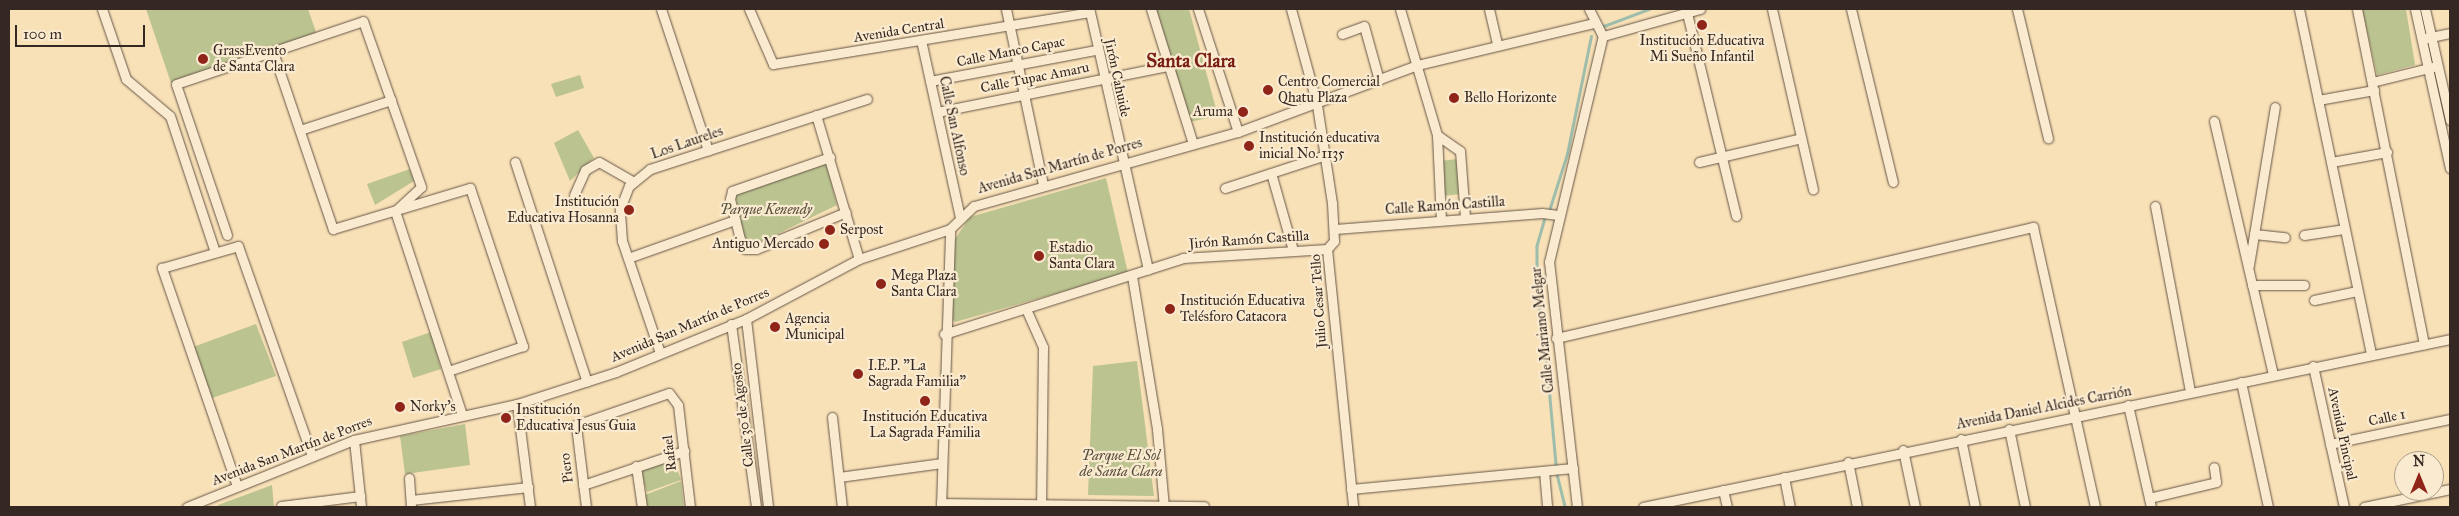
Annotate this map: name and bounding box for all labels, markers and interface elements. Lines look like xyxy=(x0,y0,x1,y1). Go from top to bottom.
scale bar xyxy=(18,15,148,47)
street label: Avenida Central xyxy=(853,16,945,46)
marker: Institución Educativa Mi Sueño Infantil xyxy=(1696,19,1708,31)
text: 100 m xyxy=(23,25,62,43)
street label: Calle Manco Capac xyxy=(955,33,1067,71)
place label: Institución Educativa Mi Sueño Infantil xyxy=(1640,33,1764,65)
street label: Jirón Cahuide xyxy=(1100,37,1134,119)
place label: GrassEvento de Santa Clara xyxy=(213,43,295,75)
district label: Santa Clara xyxy=(1146,50,1236,72)
marker: GrassEvento de Santa Clara xyxy=(197,53,209,65)
street label: Calle Tupac Amaru xyxy=(979,59,1091,97)
place label: Centro Comercial Qhatu Plaza xyxy=(1278,74,1380,106)
street label: Calle San Alfonso xyxy=(935,75,973,177)
marker: Centro Comercial Qhatu Plaza xyxy=(1262,84,1274,96)
place label: Bello Horizonte xyxy=(1464,90,1557,106)
marker: Bello Horizonte xyxy=(1448,92,1460,104)
place label: Aruma xyxy=(1193,104,1233,120)
marker: Aruma xyxy=(1237,106,1249,118)
street label: Los Laureles xyxy=(649,123,725,163)
place label: Institución educativa inicial No. 1135 xyxy=(1259,130,1380,162)
street label: Avenida San Martín de Porres xyxy=(976,134,1144,198)
marker: Institución educativa inicial No. 1135 xyxy=(1243,140,1255,152)
street label: Calle Ramón Castilla xyxy=(1385,193,1505,219)
place label: Institución Educativa Hosanna xyxy=(507,194,619,226)
park label: Parque Kenendy xyxy=(720,202,812,218)
marker: Institución Educativa Hosanna xyxy=(623,204,635,216)
place label: Serpost xyxy=(840,222,883,238)
marker: Serpost xyxy=(824,224,836,236)
street label: Jirón Ramón Castilla xyxy=(1188,227,1310,253)
place label: Antiguo Mercado xyxy=(713,236,814,252)
marker: Antiguo Mercado xyxy=(818,238,830,250)
place label: Estadio Santa Clara xyxy=(1049,240,1115,272)
marker: Estadio Santa Clara xyxy=(1033,250,1045,262)
street label: Julio Cesar Tello xyxy=(1307,253,1331,349)
street label: Calle Mariano Melgar xyxy=(1528,266,1558,394)
place label: Mega Plaza Santa Clara xyxy=(891,268,957,300)
marker: Mega Plaza Santa Clara xyxy=(875,278,887,290)
street label: Avenida San Martín de Porres xyxy=(608,284,772,366)
place label: Institución Educativa Telésforo Catacora xyxy=(1180,293,1305,326)
marker: Institución Educativa Telésforo Catacora xyxy=(1164,303,1176,315)
place label: Agencia Municipal xyxy=(785,311,845,344)
marker: Agencia Municipal xyxy=(769,321,781,333)
place label: I.E.P. "La Sagrada Familia" xyxy=(868,358,966,391)
street label: Calle 30 de Agosto xyxy=(728,362,758,468)
marker: I.E.P. "La Sagrada Familia" xyxy=(852,368,864,380)
street label: Avenida Daniel Alcides Carrión xyxy=(1955,383,2133,433)
street label: Avenida Pincipal xyxy=(2324,386,2360,482)
marker: Institución Educativa La Sagrada Familia xyxy=(919,395,931,407)
place label: Norky's xyxy=(410,399,456,415)
marker: Norky's xyxy=(394,401,406,413)
place label: Institución Educativa Jesus Guia xyxy=(516,402,636,434)
street label: Calle 1 xyxy=(2367,406,2407,430)
place label: Institución Educativa La Sagrada Familia xyxy=(863,409,987,442)
marker: Institución Educativa Jesus Guia xyxy=(500,412,512,424)
street label: Avenida San Martín de Porres xyxy=(210,413,374,489)
street label: Rafael xyxy=(659,434,681,472)
park label: Parque El Sol de Santa Clara xyxy=(1079,448,1163,481)
north arrow xyxy=(2394,451,2444,501)
street label: Piero xyxy=(557,452,577,484)
text: N xyxy=(2413,453,2425,470)

